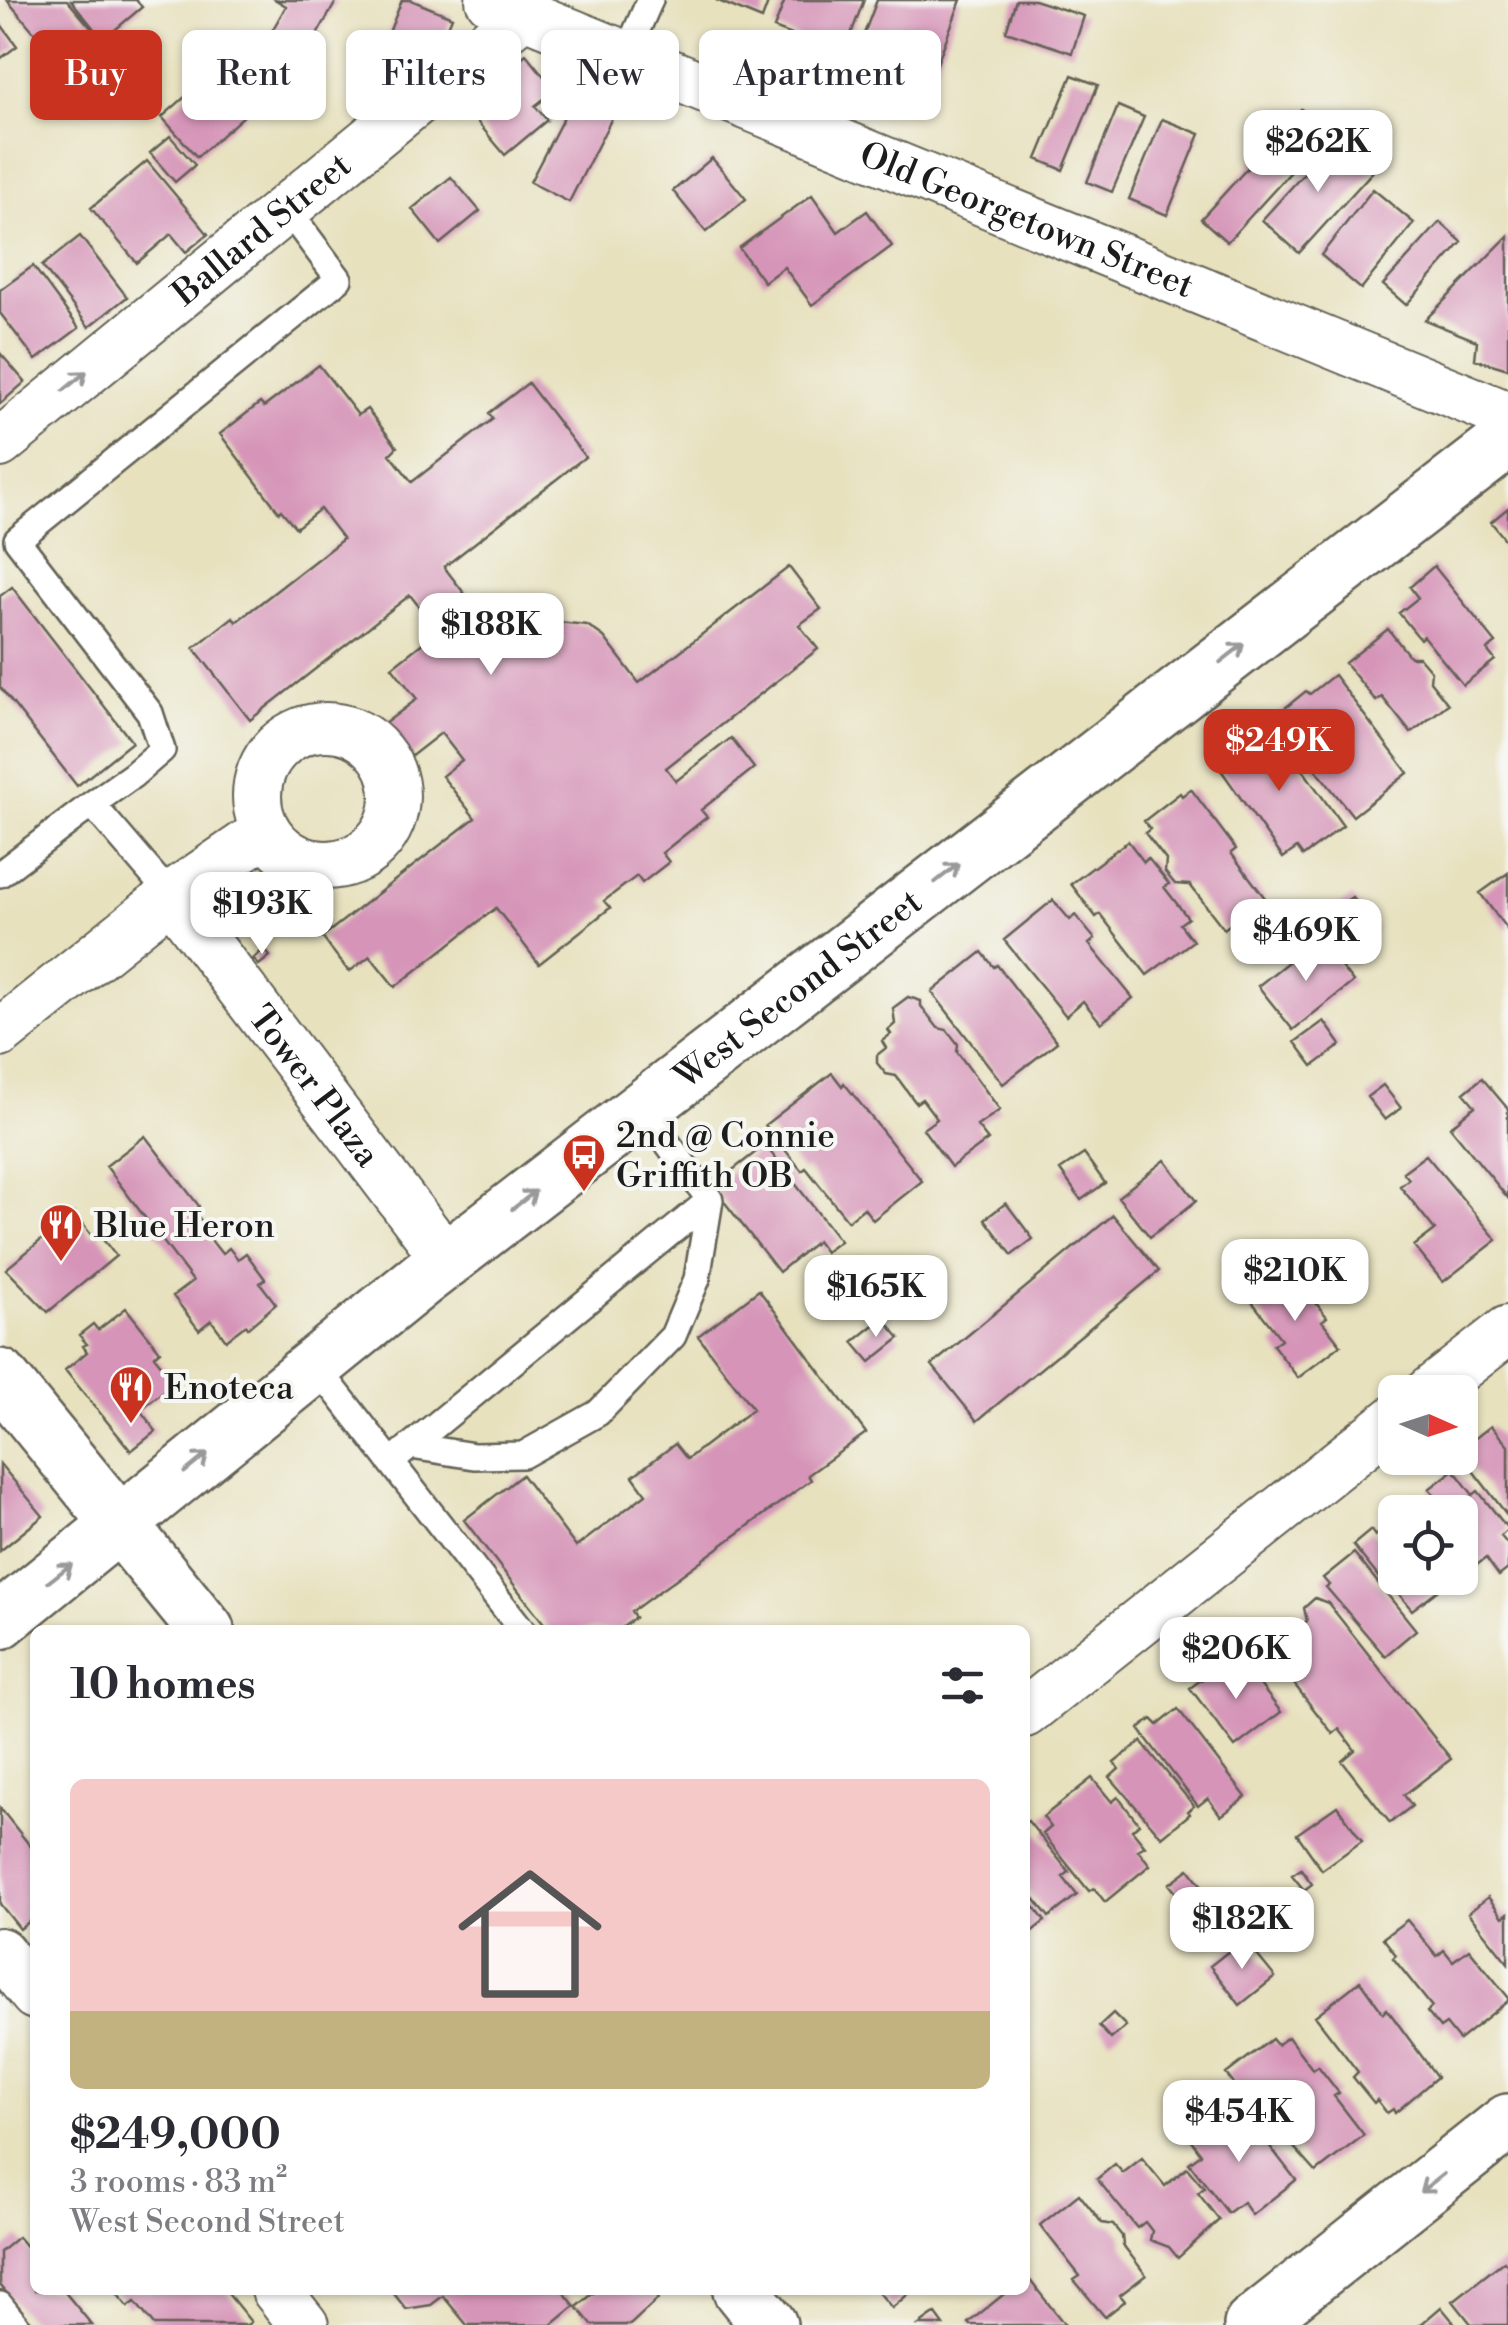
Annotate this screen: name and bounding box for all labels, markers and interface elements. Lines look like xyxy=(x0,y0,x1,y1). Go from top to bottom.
chip: Buy xyxy=(30,30,162,120)
chip: Rent xyxy=(182,30,326,120)
chip: Filters xyxy=(346,30,521,120)
chip: New xyxy=(541,30,679,120)
chip: Apartment xyxy=(699,30,941,120)
pin: $262K xyxy=(1248,110,1388,195)
text: $262K xyxy=(1265,122,1371,162)
street label: Old Georgetown Street xyxy=(853,133,1200,308)
street label: Ballard Street xyxy=(164,144,360,316)
one-way arrow xyxy=(62,370,88,392)
pin: $188K xyxy=(421,593,561,678)
text: $188K xyxy=(441,605,541,645)
one-way arrow xyxy=(1218,643,1245,664)
pin: $249K xyxy=(1209,709,1349,794)
text: $249K xyxy=(1226,721,1332,761)
one-way arrow xyxy=(934,862,960,884)
pin: $193K xyxy=(192,872,332,957)
street label: West Second Street xyxy=(666,881,931,1099)
text: $193K xyxy=(212,884,312,924)
pin: $469K xyxy=(1236,899,1376,984)
text: $469K xyxy=(1253,911,1359,951)
street label: Tower Plaza xyxy=(239,997,389,1176)
place label: 2nd @ Connie Griffith OB xyxy=(616,1115,835,1198)
bus stop icon: 2nd @ Connie Griffith OB xyxy=(561,1132,607,1193)
one-way arrow xyxy=(510,1190,537,1211)
restaurant icon: Blue Heron xyxy=(38,1202,84,1263)
place label: Blue Heron xyxy=(93,1205,275,1248)
pin: $210K xyxy=(1225,1239,1365,1324)
text: $210K xyxy=(1244,1251,1346,1291)
pin: $165K xyxy=(806,1255,946,1340)
text: $165K xyxy=(826,1267,926,1307)
restaurant icon: Enoteca xyxy=(108,1364,154,1425)
place label: Enoteca xyxy=(164,1367,294,1410)
north arrow xyxy=(1378,1375,1478,1475)
map controls xyxy=(1378,1375,1478,1595)
one-way arrow xyxy=(182,1452,208,1474)
button: locate xyxy=(1378,1495,1478,1595)
one-way arrow xyxy=(47,1562,73,1584)
pin: $206K xyxy=(1166,1617,1306,1702)
text: $206K xyxy=(1182,1629,1290,1669)
icon: filters xyxy=(935,1658,990,1713)
text: 10 homes xyxy=(70,1659,256,1712)
icon: home xyxy=(440,1844,620,2024)
pin: $182K xyxy=(1172,1887,1312,1972)
text: $182K xyxy=(1192,1899,1292,1939)
pin: $454K xyxy=(1169,2080,1309,2165)
text: $454K xyxy=(1185,2092,1293,2132)
text: $249,000 xyxy=(70,2109,281,2162)
text: 3 rooms · 83 m² xyxy=(70,2162,287,2202)
one-way arrow xyxy=(1419,2172,1445,2194)
text: West Second Street xyxy=(70,2202,345,2242)

